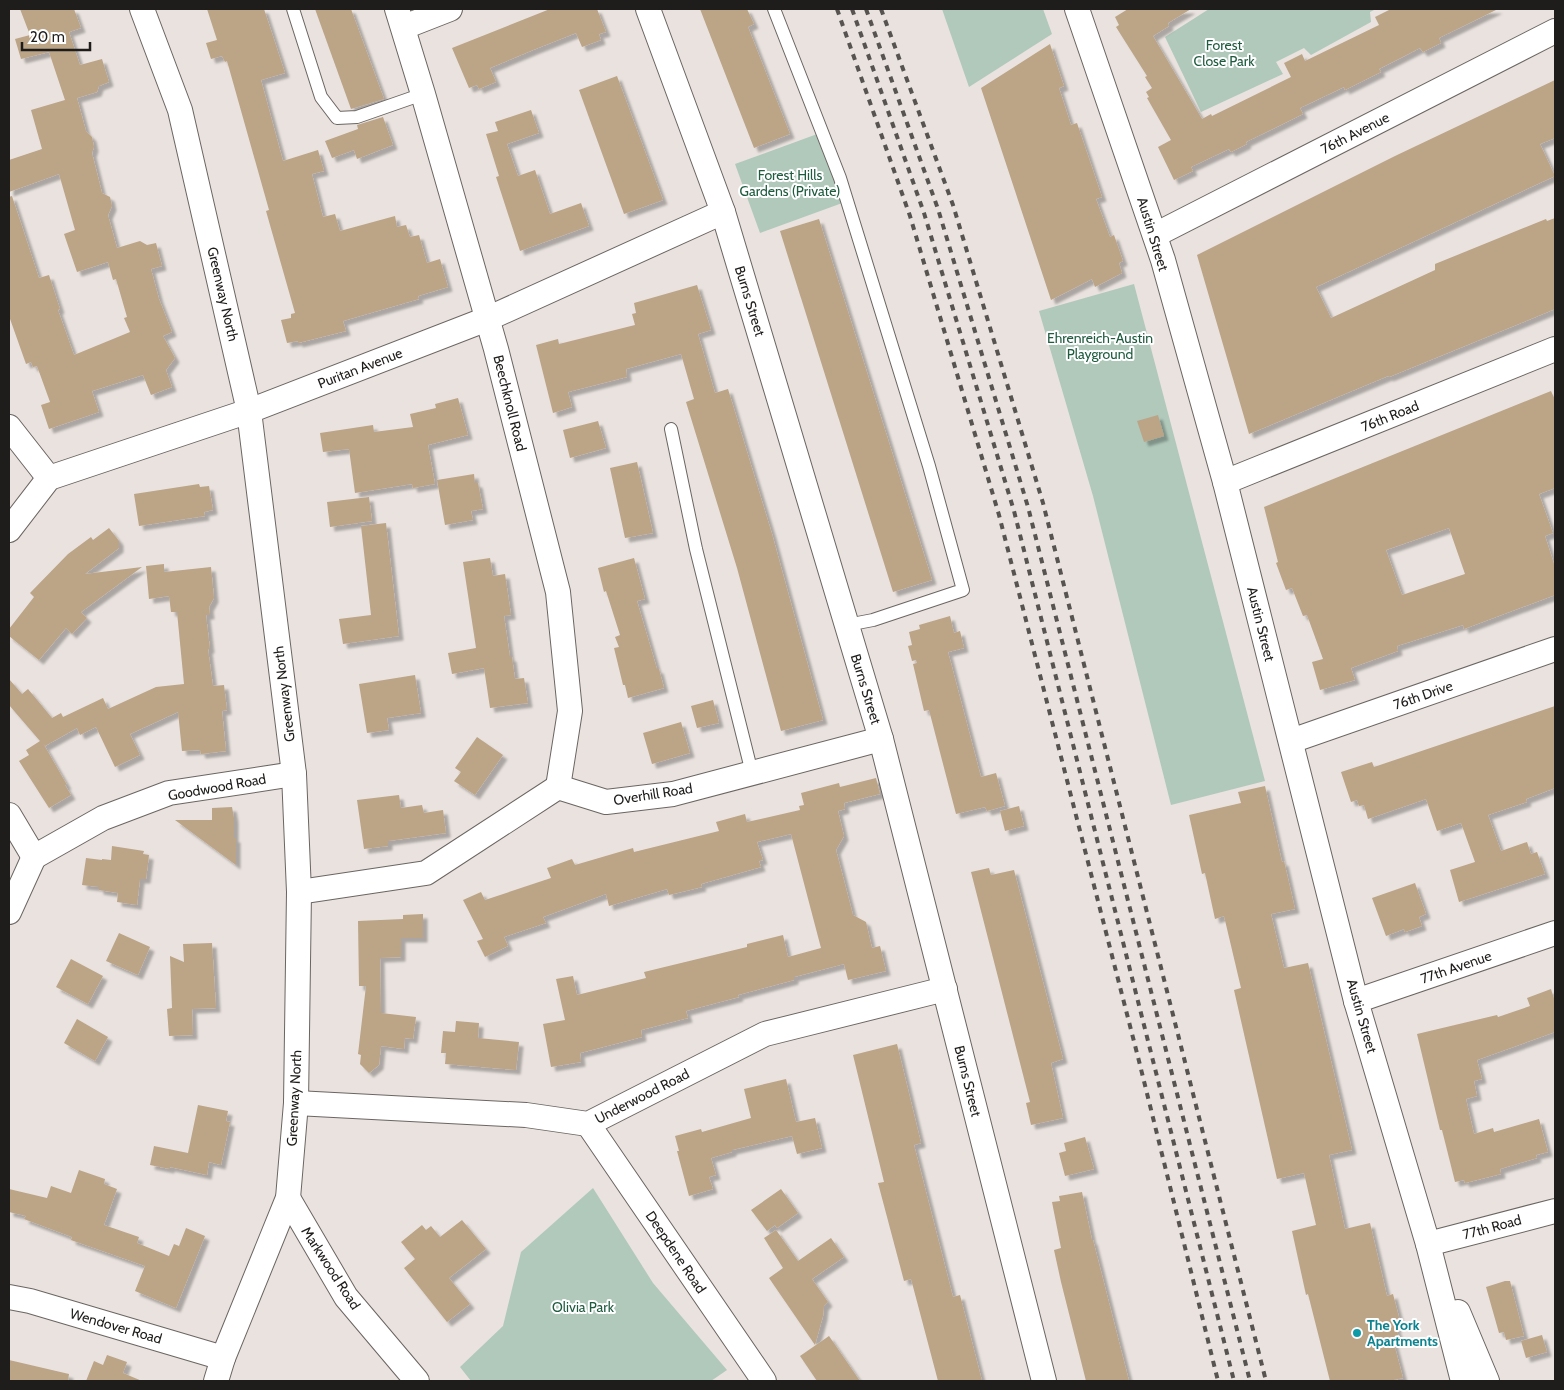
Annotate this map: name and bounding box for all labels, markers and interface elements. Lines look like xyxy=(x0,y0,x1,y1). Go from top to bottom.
scale bar xyxy=(22,20,90,52)
text: 20 m xyxy=(30,28,65,46)
park label: Forest Close Park xyxy=(1194,36,1255,70)
street label: 76th Avenue xyxy=(1318,108,1392,158)
park label: Forest Hills Gardens (Private) xyxy=(740,166,840,200)
street label: Austin Street xyxy=(1133,195,1173,273)
street label: Greenway North xyxy=(203,245,243,343)
street label: Burns Street xyxy=(731,264,769,339)
park label: Ehrenreich-Austin Playground xyxy=(1047,329,1153,363)
street label: Puritan Avenue xyxy=(315,344,405,392)
street label: Beechknoll Road xyxy=(489,353,531,453)
street label: 76th Road xyxy=(1359,396,1421,436)
street label: Austin Street xyxy=(1243,585,1279,663)
street label: Greenway North xyxy=(269,645,299,743)
street label: Burns Street xyxy=(847,652,885,727)
street label: 76th Drive xyxy=(1391,676,1455,714)
street label: Goodwood Road xyxy=(167,770,267,804)
street label: Overhill Road xyxy=(612,779,694,809)
street label: 77th Avenue xyxy=(1418,946,1494,988)
street label: Austin Street xyxy=(1343,977,1381,1055)
street label: Burns Street xyxy=(950,1043,986,1119)
street label: Greenway North xyxy=(282,1049,306,1147)
street label: Underwood Road xyxy=(592,1064,692,1128)
street label: Deepdene Road xyxy=(642,1207,710,1297)
street label: 77th Road xyxy=(1461,1211,1523,1243)
street label: Markwood Road xyxy=(297,1223,365,1313)
park label: Olivia Park xyxy=(552,1298,615,1316)
street label: Wendover Road xyxy=(68,1304,164,1348)
place label: The York Apartments xyxy=(1367,1316,1438,1350)
marker: The York Apartments xyxy=(1351,1327,1363,1339)

